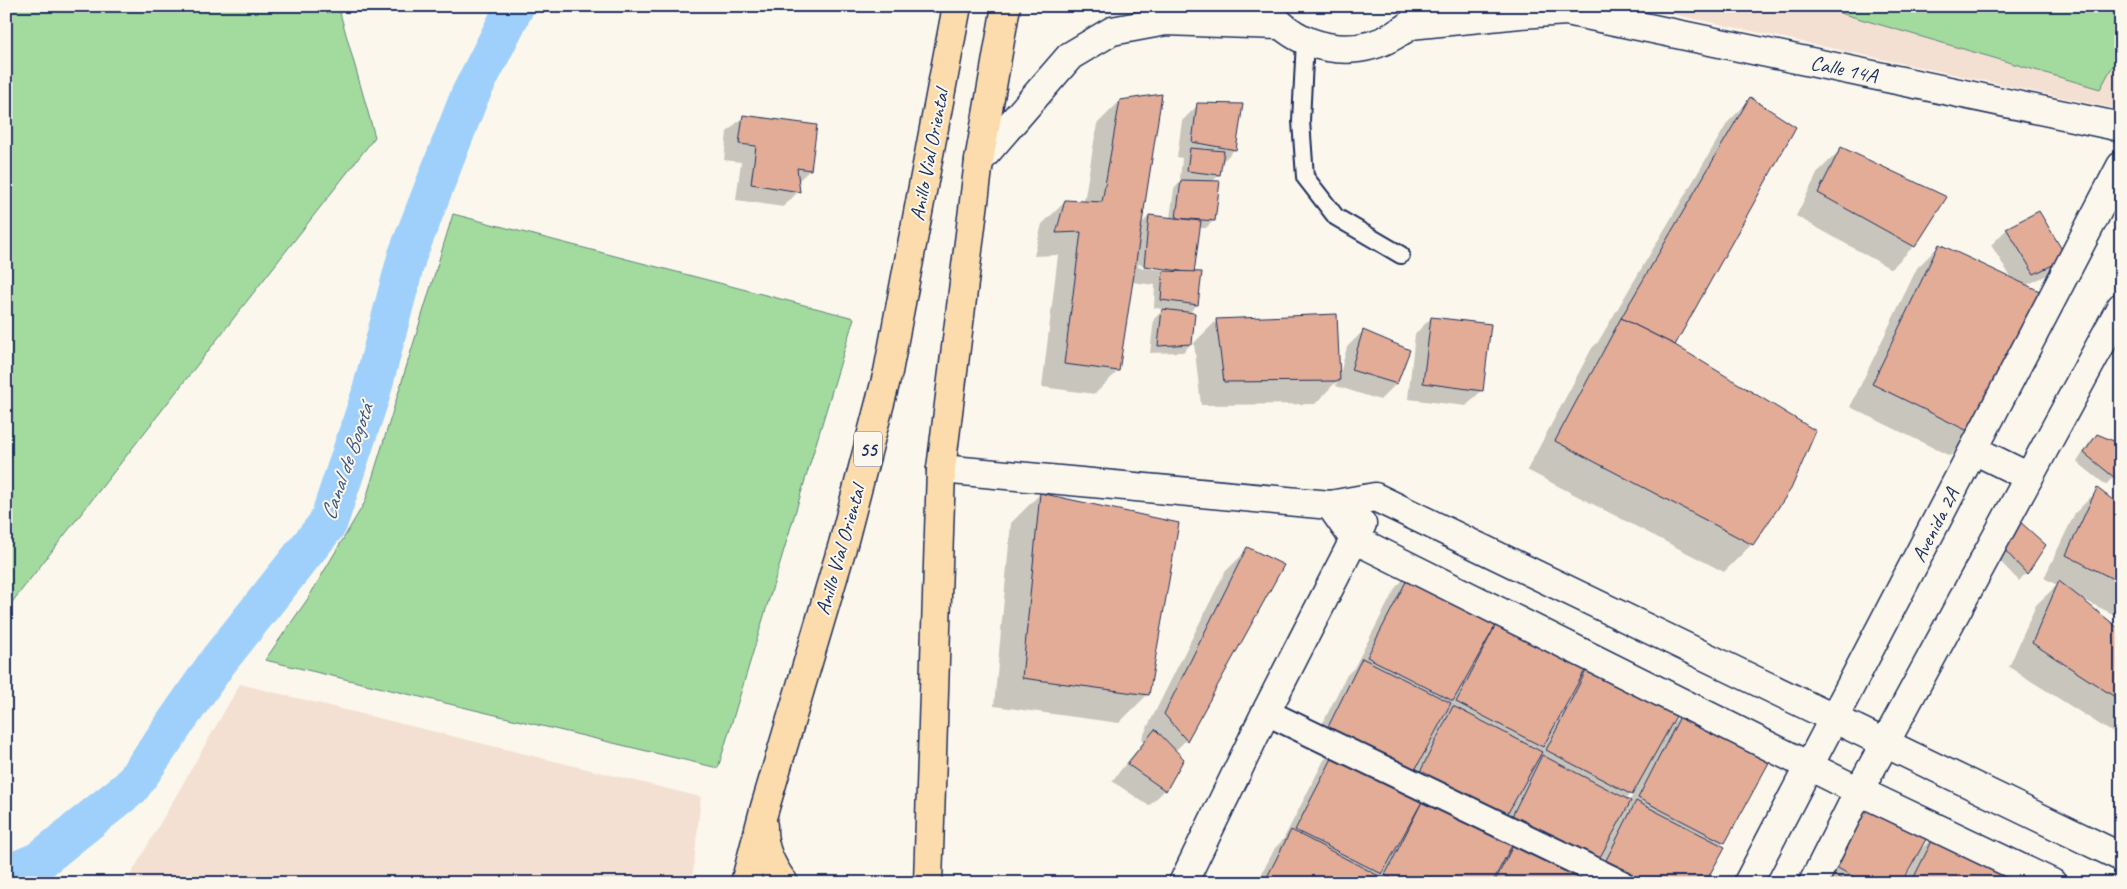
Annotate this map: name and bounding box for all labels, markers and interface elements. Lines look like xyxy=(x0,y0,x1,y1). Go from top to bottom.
street label: Calle 14A xyxy=(1808,49,1881,89)
street label: Anillo Vial Oriental xyxy=(904,84,955,223)
water label: Canal de Bogotá xyxy=(314,395,382,524)
road number: 55 xyxy=(854,432,882,466)
street label: Anillo Vial Oriental xyxy=(809,479,872,618)
street label: Avenida 2A xyxy=(1905,482,1965,566)

